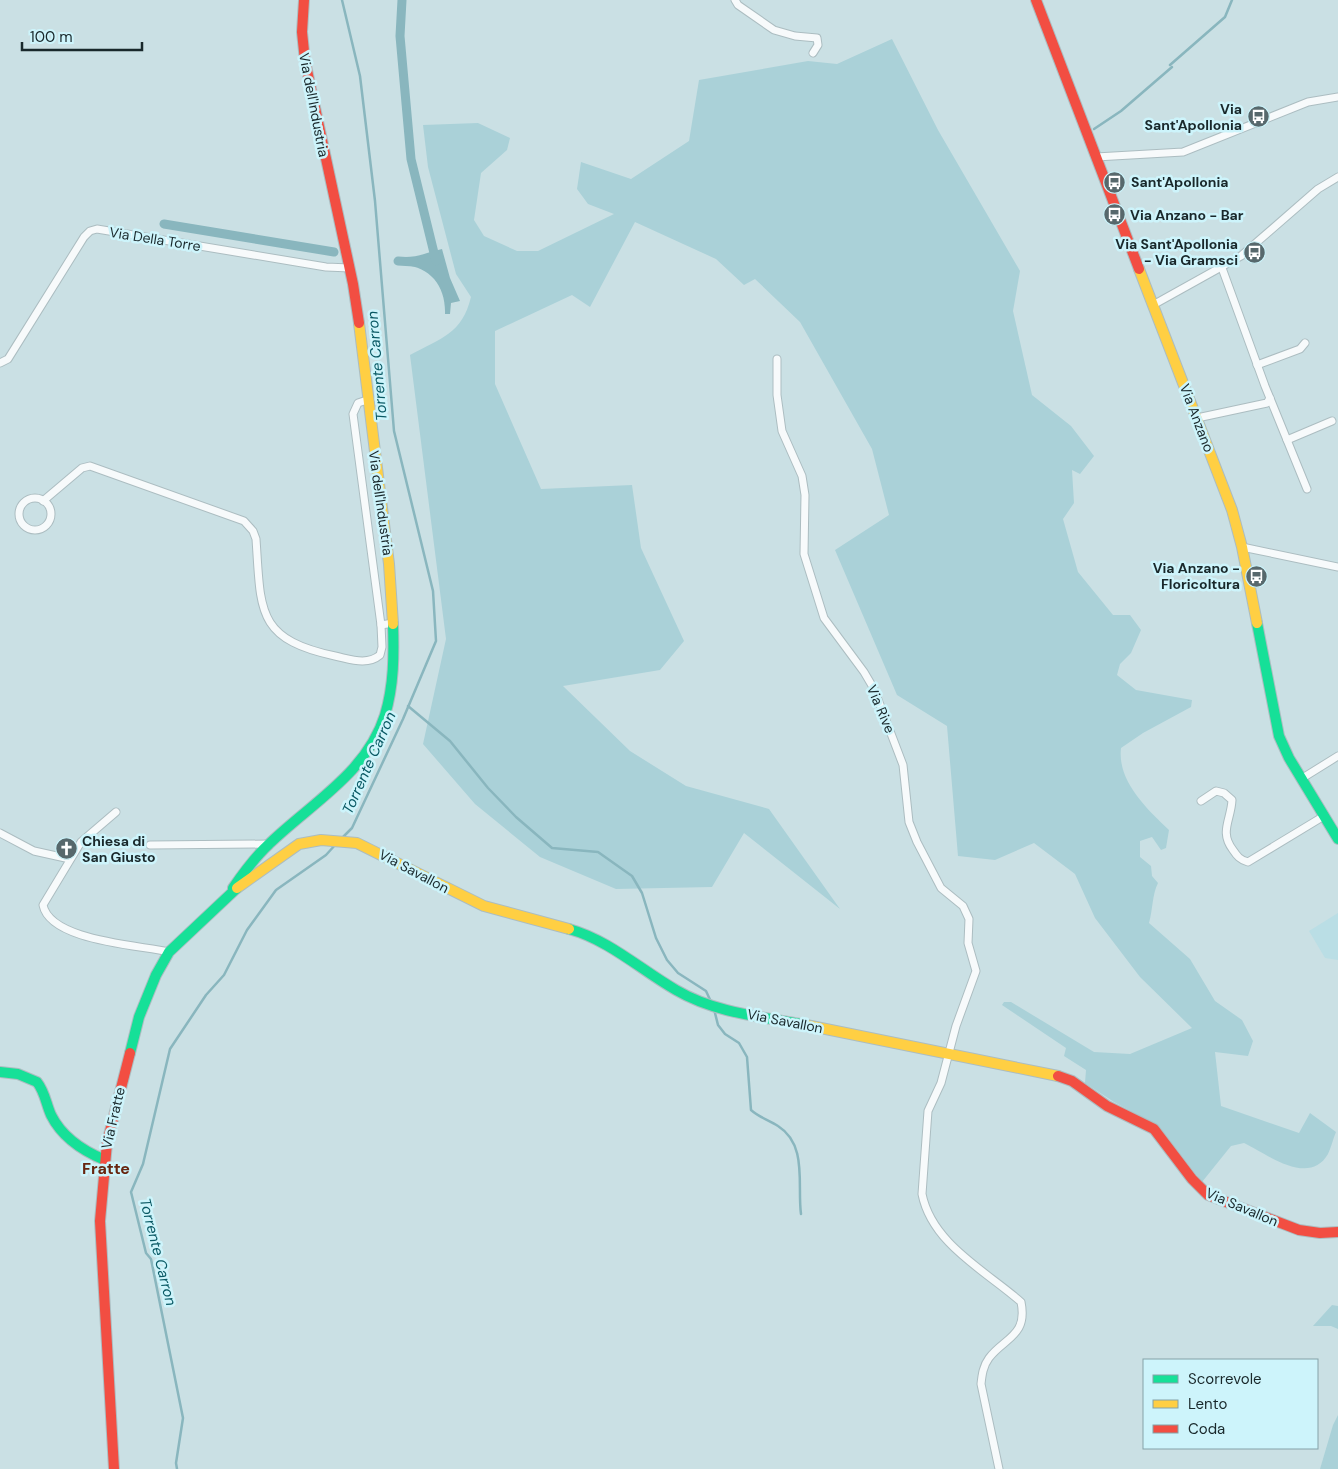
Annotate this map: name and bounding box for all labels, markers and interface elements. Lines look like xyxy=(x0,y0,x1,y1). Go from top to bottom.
scale bar xyxy=(22,20,142,52)
text: 100 m xyxy=(30,27,73,47)
street label: Via dell'Industria xyxy=(295,51,333,159)
place label: Via Sant'Apollonia xyxy=(1144,100,1242,134)
bus stop icon: Via Sant'Apollonia xyxy=(1246,105,1270,129)
bus stop icon: Sant'Apollonia xyxy=(1103,170,1127,194)
place label: Sant'Apollonia xyxy=(1131,173,1229,191)
bus stop icon: Via Anzano - Bar xyxy=(1102,203,1126,227)
place label: Via Anzano - Bar xyxy=(1130,206,1244,224)
street label: Via Della Torre xyxy=(108,223,202,255)
place label: Via Sant'Apollonia - Via Gramsci xyxy=(1115,235,1238,269)
bus stop icon: Via Sant'Apollonia - Via Gramsci xyxy=(1242,240,1266,264)
water label: Torrente Carron xyxy=(362,310,392,422)
street label: Via Anzano xyxy=(1176,381,1218,455)
street label: Via dell'Industria xyxy=(365,449,397,557)
place label: Via Anzano - Floricoltura xyxy=(1153,559,1240,593)
bus stop icon: Via Anzano - Floricoltura xyxy=(1244,564,1268,588)
street label: Via Rive xyxy=(863,682,899,736)
water label: Torrente Carron xyxy=(337,708,401,817)
place label: Chiesa di San Giusto xyxy=(82,832,156,866)
church icon: Chiesa di San Giusto xyxy=(54,837,78,861)
street label: Via Savallon xyxy=(376,845,452,897)
street label: Via Savallon xyxy=(746,1005,824,1037)
street label: Via Fratte xyxy=(97,1085,129,1151)
district label: Fratte xyxy=(82,1158,130,1179)
street label: Via Savallon xyxy=(1203,1184,1281,1230)
water label: Torrente Carron xyxy=(135,1196,181,1308)
legend xyxy=(1143,1359,1318,1449)
text: Scorrevole xyxy=(1188,1369,1262,1389)
text: Lento xyxy=(1188,1394,1227,1414)
text: Coda xyxy=(1188,1419,1225,1439)

